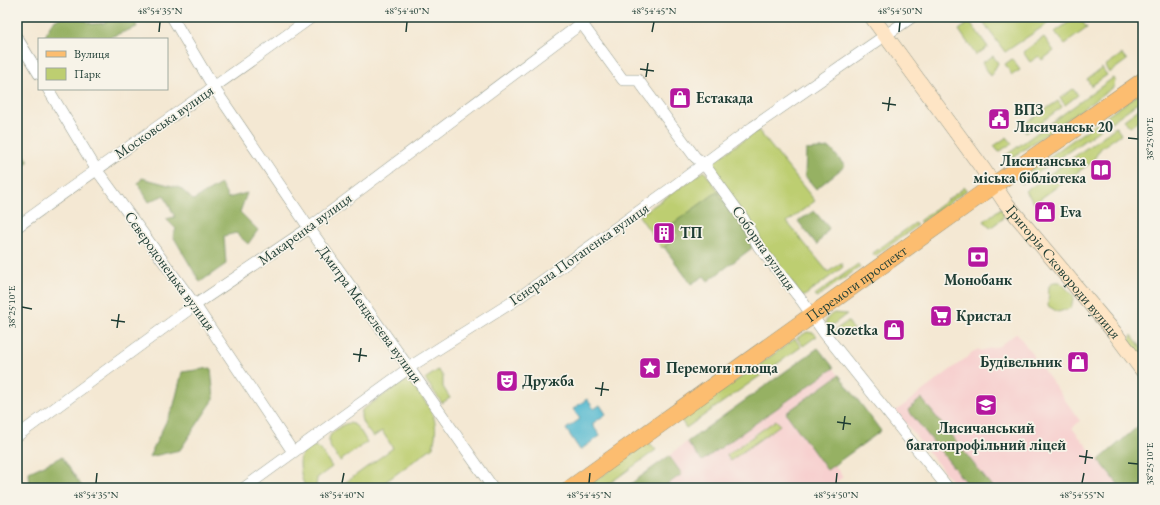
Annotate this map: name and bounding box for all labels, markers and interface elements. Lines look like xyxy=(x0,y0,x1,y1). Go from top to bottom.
text: 48°54'35"N xyxy=(138,4,183,17)
text: 48°54'40"N xyxy=(385,4,430,17)
text: 48°54'45"N xyxy=(632,4,677,17)
text: 48°54'50"N xyxy=(878,4,923,17)
legend xyxy=(38,38,168,90)
text: Вулиця xyxy=(74,46,110,62)
text: Парк xyxy=(74,66,101,82)
street label: Московська вулиця xyxy=(110,80,217,163)
shop icon: Естакада xyxy=(667,85,693,111)
place label: Естакада xyxy=(696,88,754,107)
place label: ВПЗ Лисичанськ 20 xyxy=(1014,100,1113,136)
public building icon: ВПЗ Лисичанськ 20 xyxy=(986,106,1012,132)
text: 38°25'00"E xyxy=(1143,117,1156,160)
place label: Лисичанська мiська бiблiотека xyxy=(973,151,1086,187)
library icon: Лисичанська мiська бiблiотека xyxy=(1088,157,1114,183)
street label: Макаренка вулиця xyxy=(254,188,356,269)
street label: Генерала Потапенка вулиця xyxy=(505,198,653,309)
shop icon: Eva xyxy=(1032,199,1058,225)
street label: Григорія Сковороди вулиця xyxy=(1002,201,1126,343)
street label: Соборна вулиця xyxy=(728,202,801,294)
place label: Eva xyxy=(1060,202,1082,221)
street label: Сєвєродонецька вулиця xyxy=(121,207,220,334)
building icon: ТП xyxy=(651,220,677,246)
place label: ТП xyxy=(680,223,702,242)
street label: Перемоги проспект xyxy=(802,240,911,326)
street label: Дмитра Менделєєва вулиця xyxy=(314,241,427,387)
bank icon: Монобанк xyxy=(965,244,991,270)
place label: Монобанк xyxy=(944,270,1013,289)
text: 38°25'10"E xyxy=(5,285,18,328)
supermarket icon: Кристал xyxy=(928,303,954,329)
place label: Кристал xyxy=(956,306,1011,325)
shop icon: Rozetka xyxy=(881,317,907,343)
place label: Rozetka xyxy=(826,320,878,339)
shop icon: Будівельник xyxy=(1065,349,1091,375)
place label: Будівельник xyxy=(980,352,1063,371)
place icon: Перемоги площа xyxy=(637,355,663,381)
place label: Перемоги площа xyxy=(666,358,778,377)
theatre icon: Дружба xyxy=(494,368,520,394)
place label: Дружба xyxy=(522,371,574,390)
school or university icon: Лисичанський багатопрофільний ліцей xyxy=(973,392,999,418)
place label: Лисичанський багатопрофільний ліцей xyxy=(906,418,1066,454)
text: 38°25'10"E xyxy=(1143,442,1156,485)
text: 48°54'35"N xyxy=(74,488,119,501)
text: 48°54'40"N xyxy=(320,488,365,501)
text: 48°54'45"N xyxy=(567,488,612,501)
text: 48°54'50"N xyxy=(814,488,859,501)
text: 48°54'55"N xyxy=(1060,488,1105,501)

